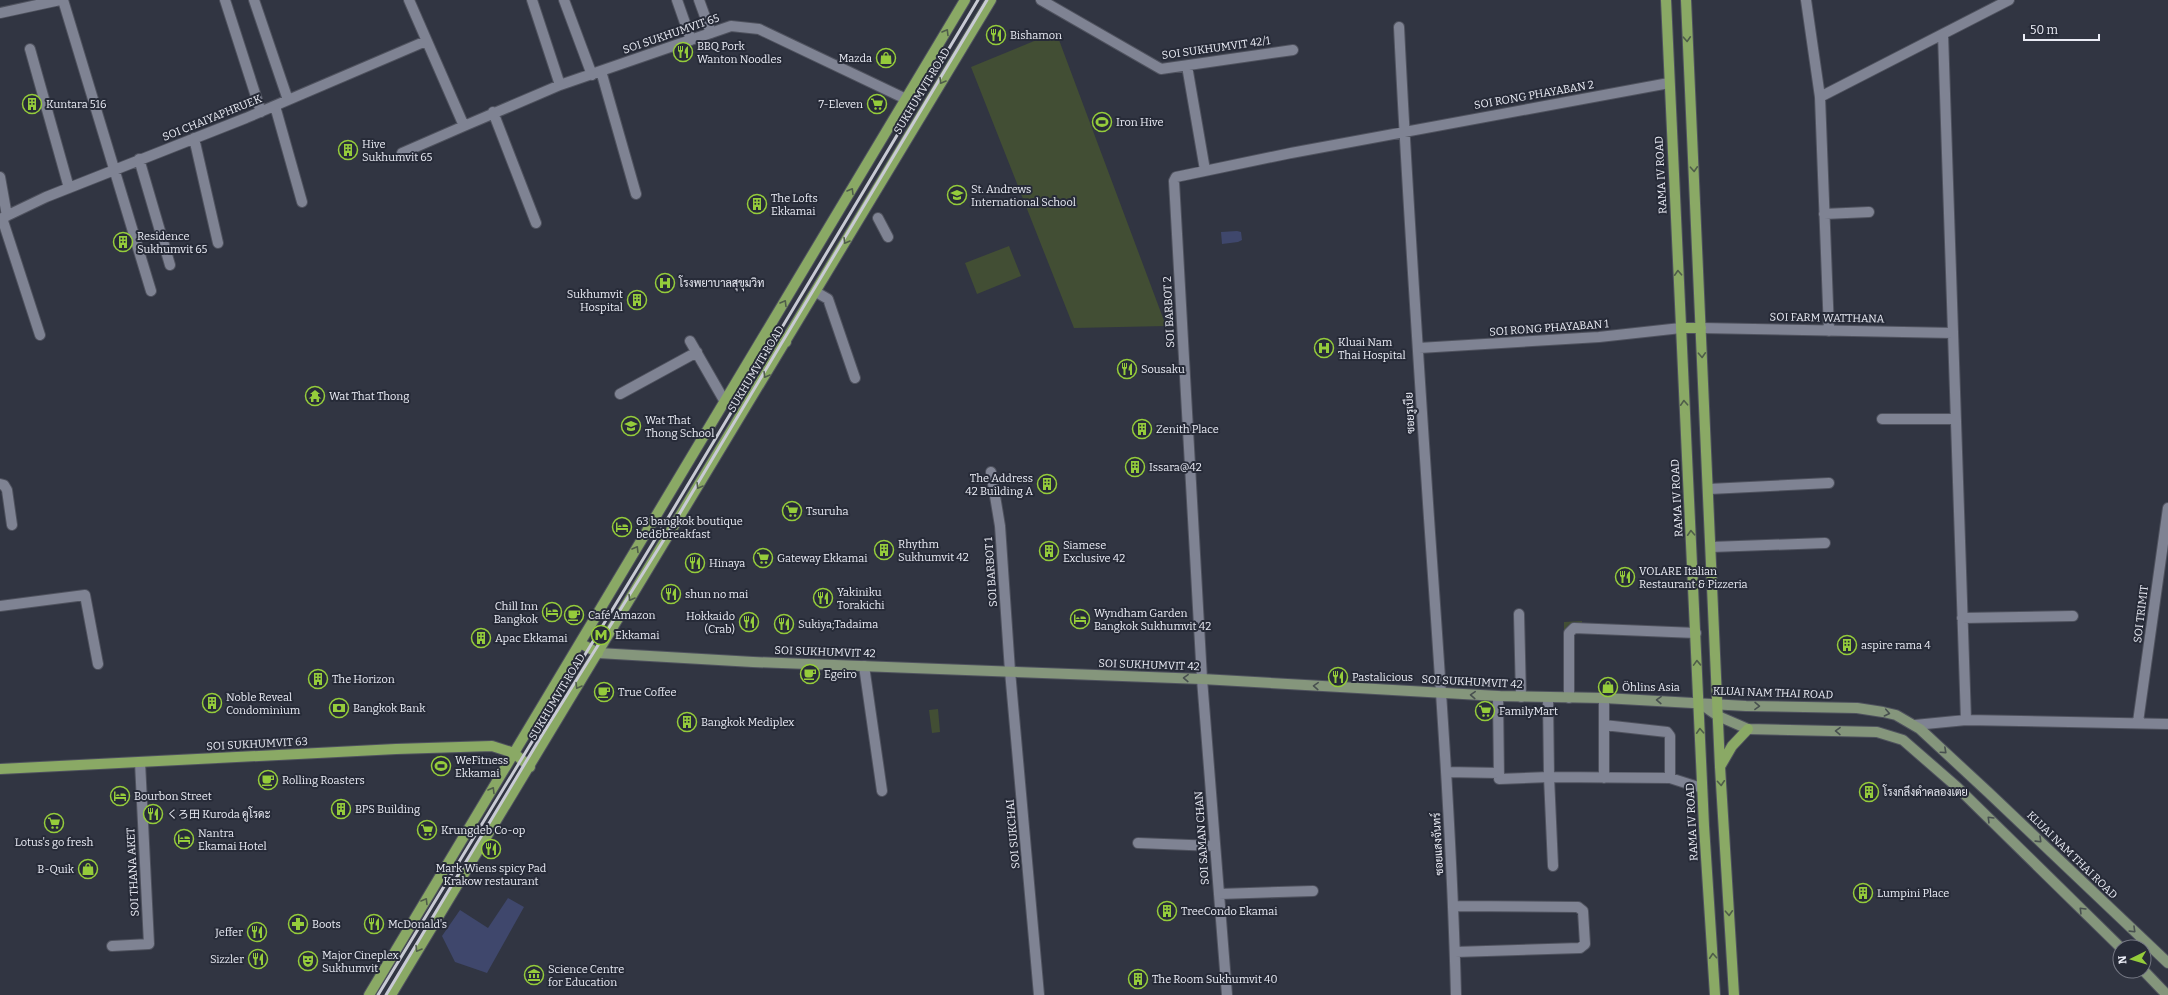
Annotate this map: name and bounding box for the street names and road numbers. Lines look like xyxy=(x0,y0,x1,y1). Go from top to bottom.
street label: SOI SUKHUMVIT 65 xyxy=(621,11,721,57)
street label: SOI SUKHUMVIT 42/1 xyxy=(1161,34,1272,62)
street label: SUKHUMVIT ROAD xyxy=(891,45,953,137)
street label: SOI RONG PHAYABAN 2 xyxy=(1473,78,1595,112)
street label: SOI CHAIYAPHRUEK xyxy=(160,92,264,144)
street label: RAMA IV ROAD xyxy=(1652,136,1670,214)
street label: SOI BARBOT 2 xyxy=(1161,276,1177,348)
street label: SOI FARM WATTHANA xyxy=(1770,310,1885,326)
street label: SOI RONG PHAYABAN 1 xyxy=(1489,317,1610,339)
street label: SUKHUMVIT ROAD xyxy=(725,323,787,415)
street label: ซอยรูเบีย xyxy=(1400,392,1419,434)
street label: RAMA IV ROAD xyxy=(1668,459,1686,537)
street label: SOI BARBOT 1 xyxy=(982,536,1000,607)
street label: SOI TRIMIT xyxy=(2131,584,2151,644)
street label: SOI SUKHUMVIT 42 xyxy=(774,644,876,660)
street label: SUKHUMVIT ROAD xyxy=(526,651,588,743)
street label: SOI SUKHUMVIT 42 xyxy=(1098,657,1200,673)
street label: SOI SUKHUMVIT 42 xyxy=(1421,673,1523,691)
street label: KLUAI NAM THAI ROAD xyxy=(1713,684,1834,702)
street label: SOI SUKHUMVIT 63 xyxy=(206,735,308,753)
street label: RAMA IV ROAD xyxy=(1683,783,1701,861)
street label: SOI SAMAN CHAN xyxy=(1192,790,1212,885)
street label: SOI SUKCHAI xyxy=(1003,799,1023,869)
street label: KLUAI NAM THAI ROAD xyxy=(2024,808,2120,902)
street label: ซอยแสงจันทร์ xyxy=(1428,812,1446,876)
street label: SOI THANA AKET xyxy=(124,827,142,917)

